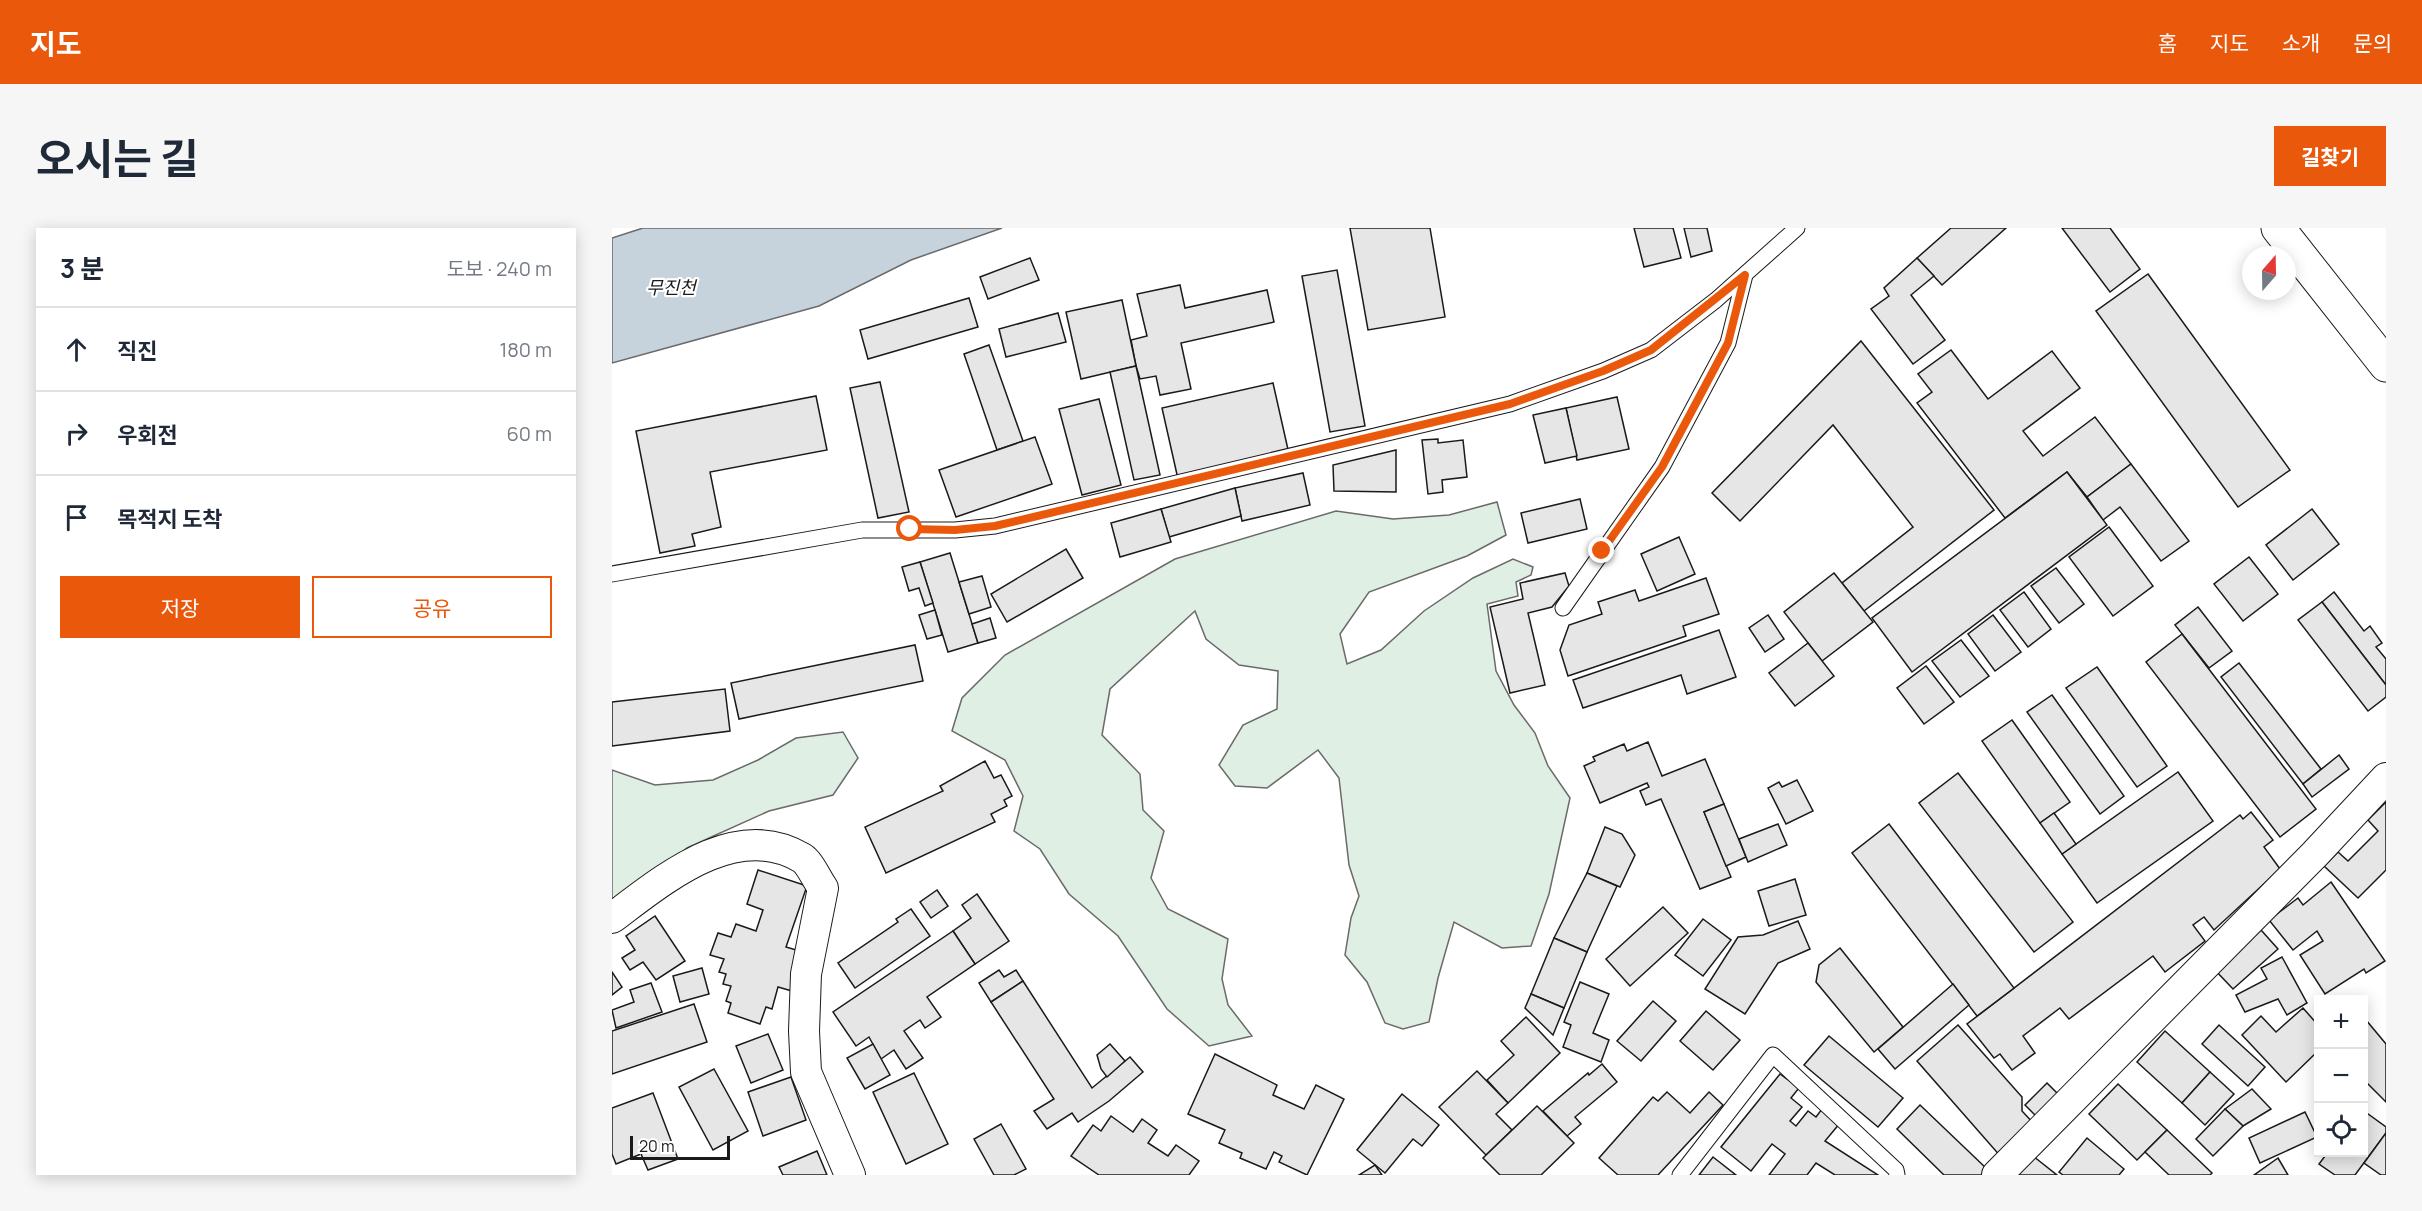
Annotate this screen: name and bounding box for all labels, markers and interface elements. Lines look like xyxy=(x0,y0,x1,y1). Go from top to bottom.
text: 지도 xyxy=(30,24,82,62)
text: 홈 xyxy=(2158,29,2177,57)
text: 지도 xyxy=(2210,29,2249,57)
text: 소개 xyxy=(2282,29,2320,57)
text: 문의 xyxy=(2353,29,2392,57)
button: 길찾기 xyxy=(2274,126,2386,186)
text: 오시는 길 xyxy=(36,129,199,187)
north arrow xyxy=(2242,246,2296,300)
text: 3 분 xyxy=(60,250,104,286)
text: 도보 · 240 m xyxy=(447,255,552,282)
water label: 무진천 xyxy=(646,275,698,299)
icon: ahead xyxy=(60,333,93,366)
text: 직진 xyxy=(117,336,157,366)
text: 180 m xyxy=(499,336,552,363)
icon: right xyxy=(60,417,93,450)
text: 우회전 xyxy=(117,420,178,450)
text: 60 m xyxy=(506,420,552,447)
icon: arrive xyxy=(60,501,93,534)
text: 목적지 도착 xyxy=(117,504,223,534)
route start xyxy=(896,515,922,541)
route end xyxy=(1588,537,1614,563)
button: 저장 xyxy=(60,576,300,638)
button: 공유 xyxy=(312,576,552,638)
map controls xyxy=(2314,995,2368,1157)
button: + xyxy=(2314,995,2368,1049)
button: − xyxy=(2314,1049,2368,1103)
button: locate xyxy=(2314,1103,2368,1157)
scale bar xyxy=(630,1133,730,1160)
text: 20 m xyxy=(639,1135,675,1157)

